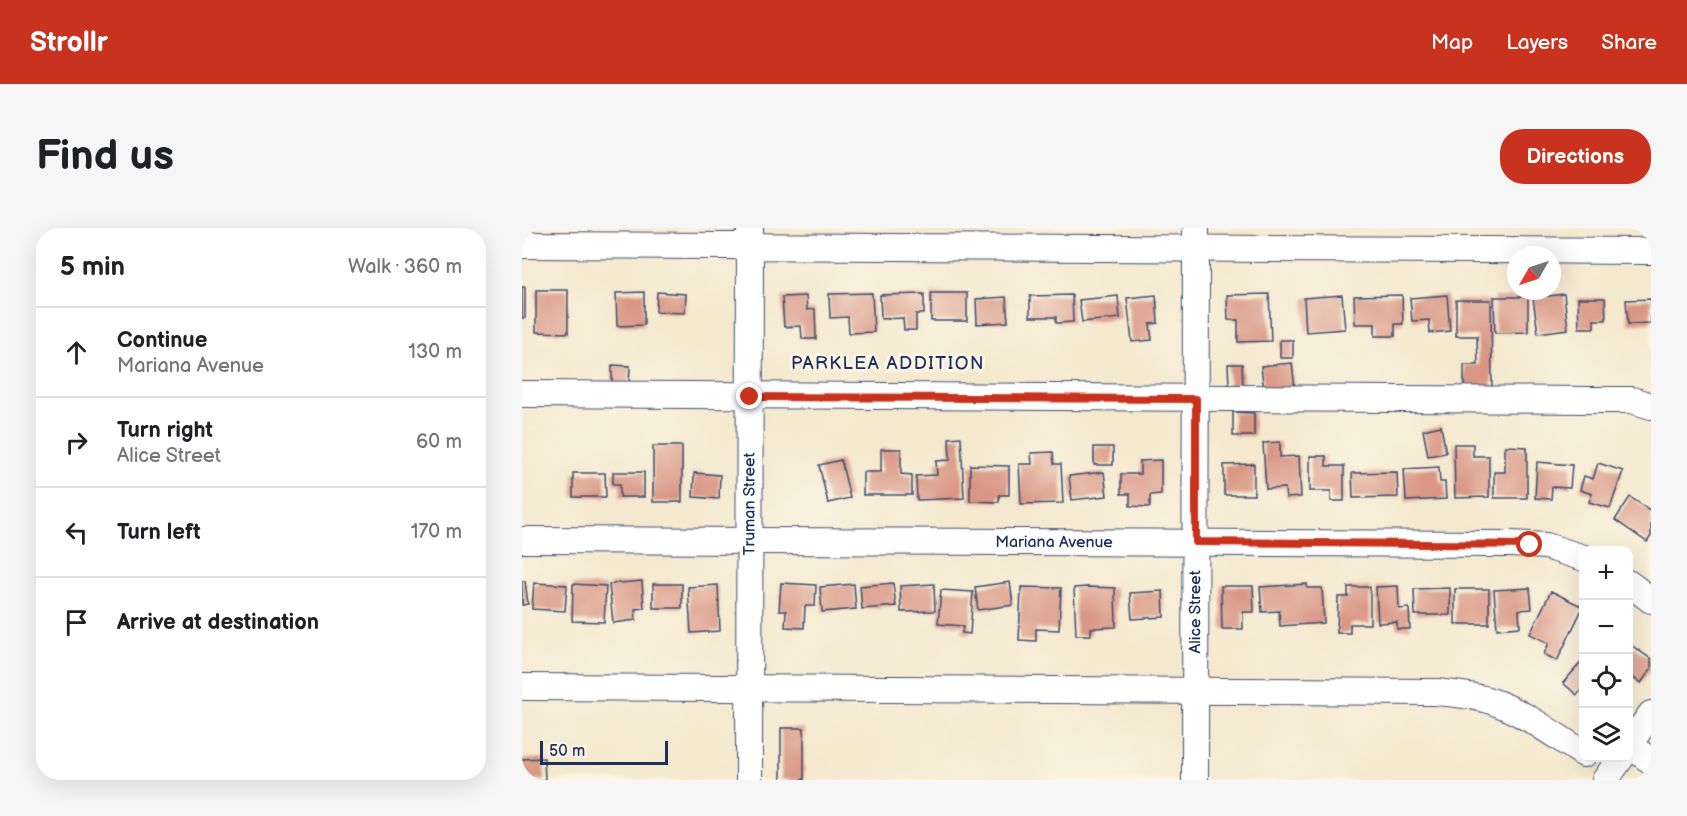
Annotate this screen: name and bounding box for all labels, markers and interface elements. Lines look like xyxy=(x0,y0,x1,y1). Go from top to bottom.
text: Strollr xyxy=(30,26,108,59)
text: Map xyxy=(1431,30,1473,55)
text: Layers xyxy=(1506,30,1568,55)
text: Share xyxy=(1601,30,1657,55)
button: Directions xyxy=(1500,129,1651,184)
text: Find us xyxy=(36,131,174,182)
north arrow xyxy=(1507,246,1561,300)
text: 5 min xyxy=(60,252,125,283)
text: Walk · 360 m xyxy=(348,255,462,279)
text: Continue xyxy=(117,327,207,354)
icon: ahead xyxy=(60,336,93,369)
text: 130 m xyxy=(408,340,462,364)
district label: PARKLEA ADDITION xyxy=(791,353,985,374)
text: Mariana Avenue xyxy=(117,354,264,378)
route end xyxy=(736,383,762,409)
text: Turn right xyxy=(117,417,213,444)
icon: right xyxy=(60,426,93,459)
text: 60 m xyxy=(416,430,462,454)
text: Alice Street xyxy=(117,444,221,468)
street label: Truman Street xyxy=(740,452,759,555)
icon: left xyxy=(60,516,93,549)
text: Turn left xyxy=(117,519,201,546)
text: 170 m xyxy=(411,520,462,544)
route start xyxy=(1516,531,1542,557)
street label: Mariana Avenue xyxy=(995,532,1113,552)
map controls xyxy=(1579,546,1633,762)
button: + xyxy=(1579,546,1633,600)
street label: Alice Street xyxy=(1186,570,1205,654)
button: − xyxy=(1579,600,1633,654)
icon: arrive xyxy=(60,606,93,639)
text: Arrive at destination xyxy=(117,609,319,636)
button: locate xyxy=(1579,654,1633,708)
button: layers xyxy=(1579,708,1633,762)
scale bar xyxy=(540,738,668,766)
text: 50 m xyxy=(549,742,585,761)

